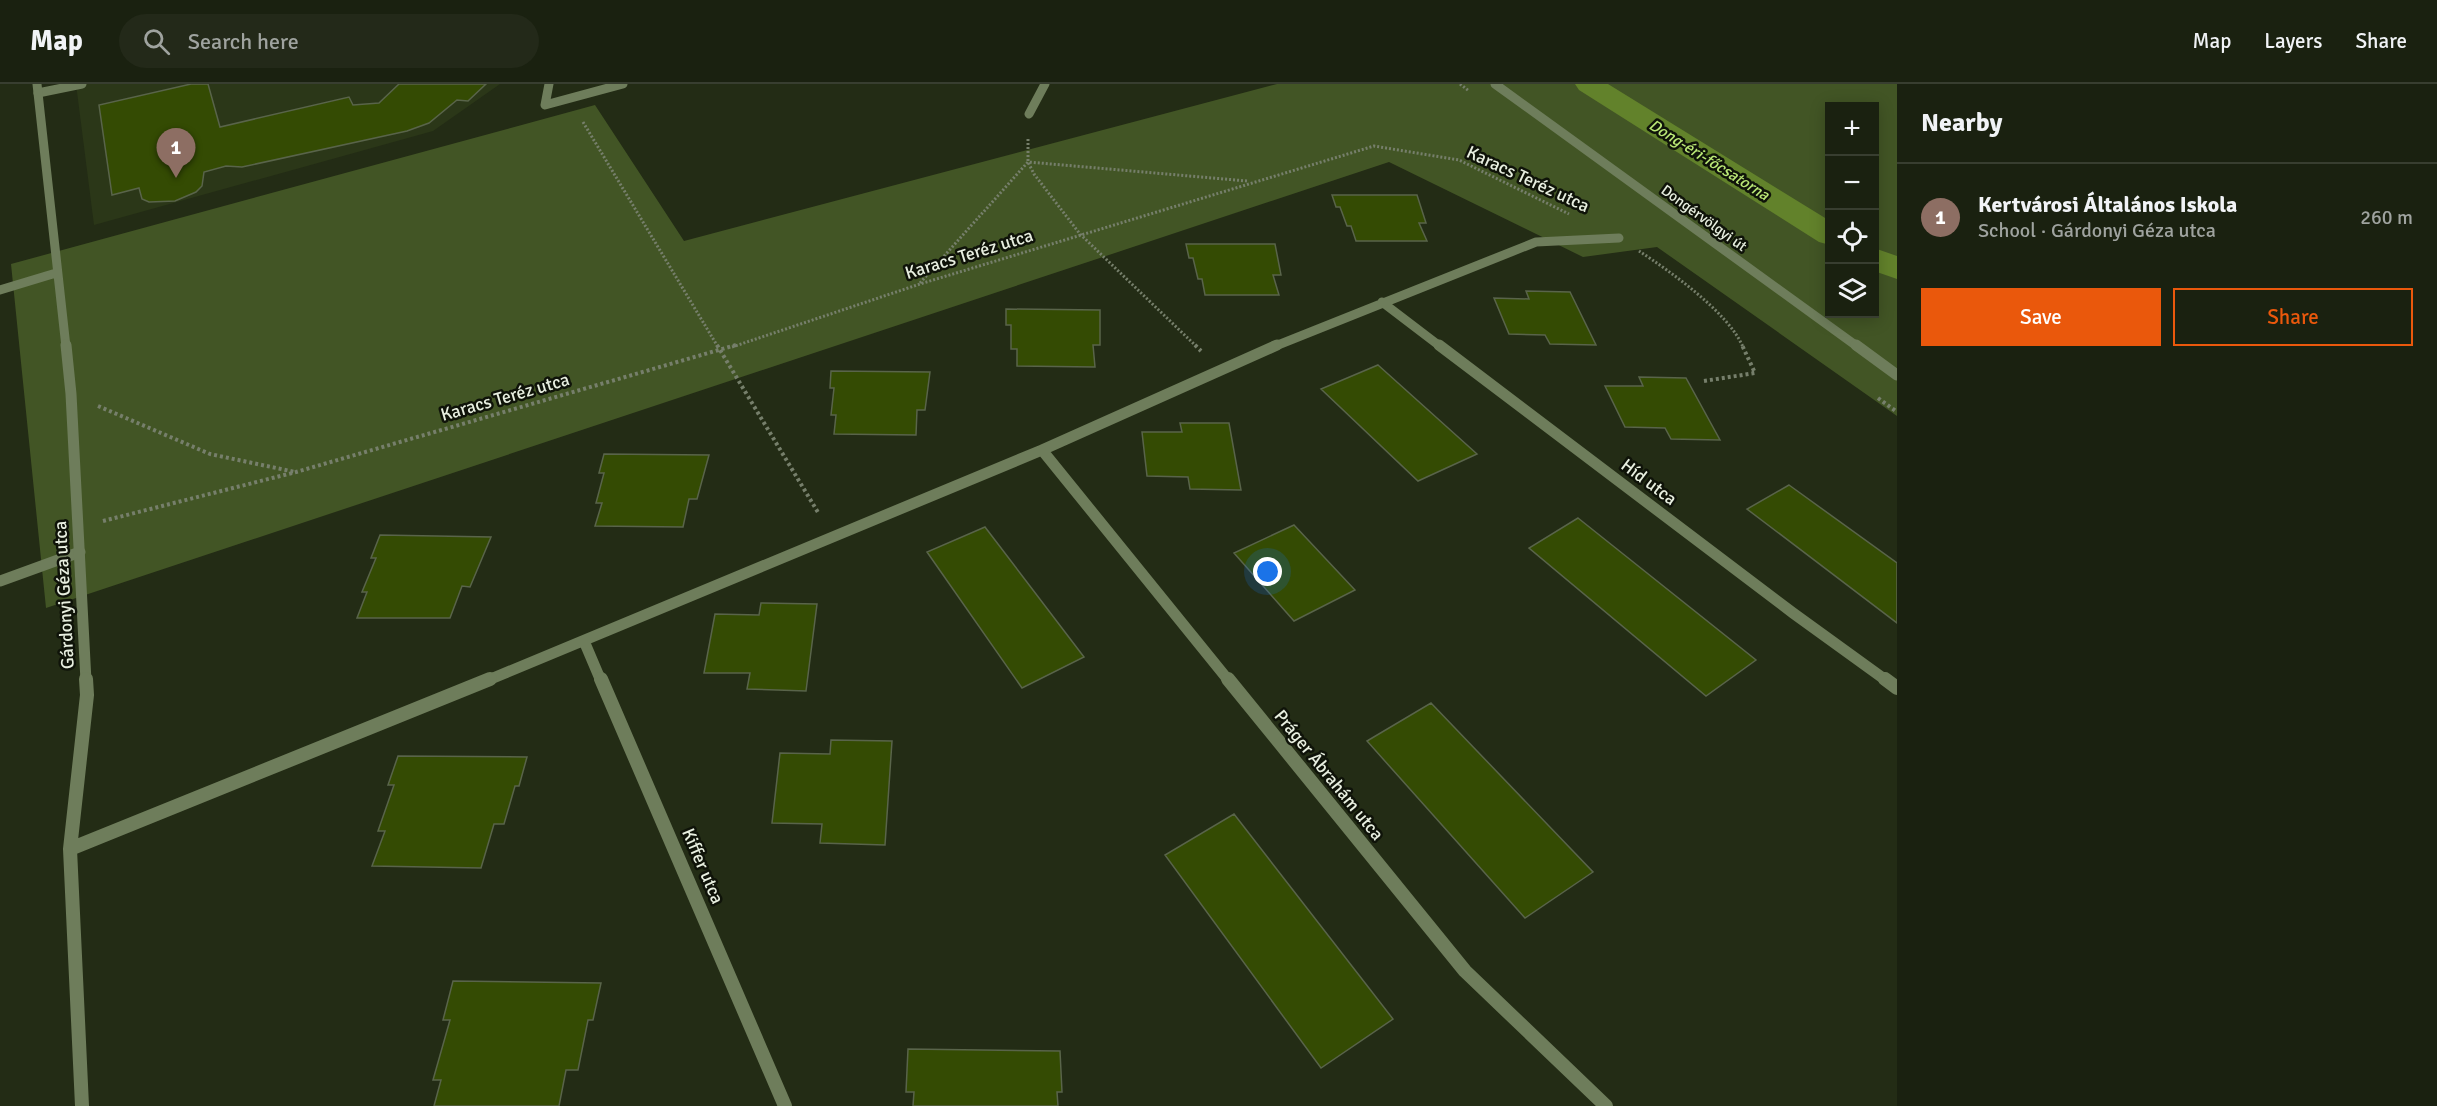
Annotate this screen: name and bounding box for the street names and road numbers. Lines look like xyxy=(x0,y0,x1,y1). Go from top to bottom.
street label: Karacs Teréz utca xyxy=(1463,141,1593,217)
street label: Dongérvölgyi út xyxy=(1658,181,1750,255)
street label: Karacs Teréz utca xyxy=(902,224,1036,284)
street label: Karacs Teréz utca xyxy=(438,368,572,426)
street label: Híd utca xyxy=(1617,454,1681,510)
street label: Gárdonyi Géza utca xyxy=(49,520,79,670)
street label: Práger Ábrahám utca xyxy=(1270,705,1388,845)
street label: Kiffer utca xyxy=(677,825,729,907)

